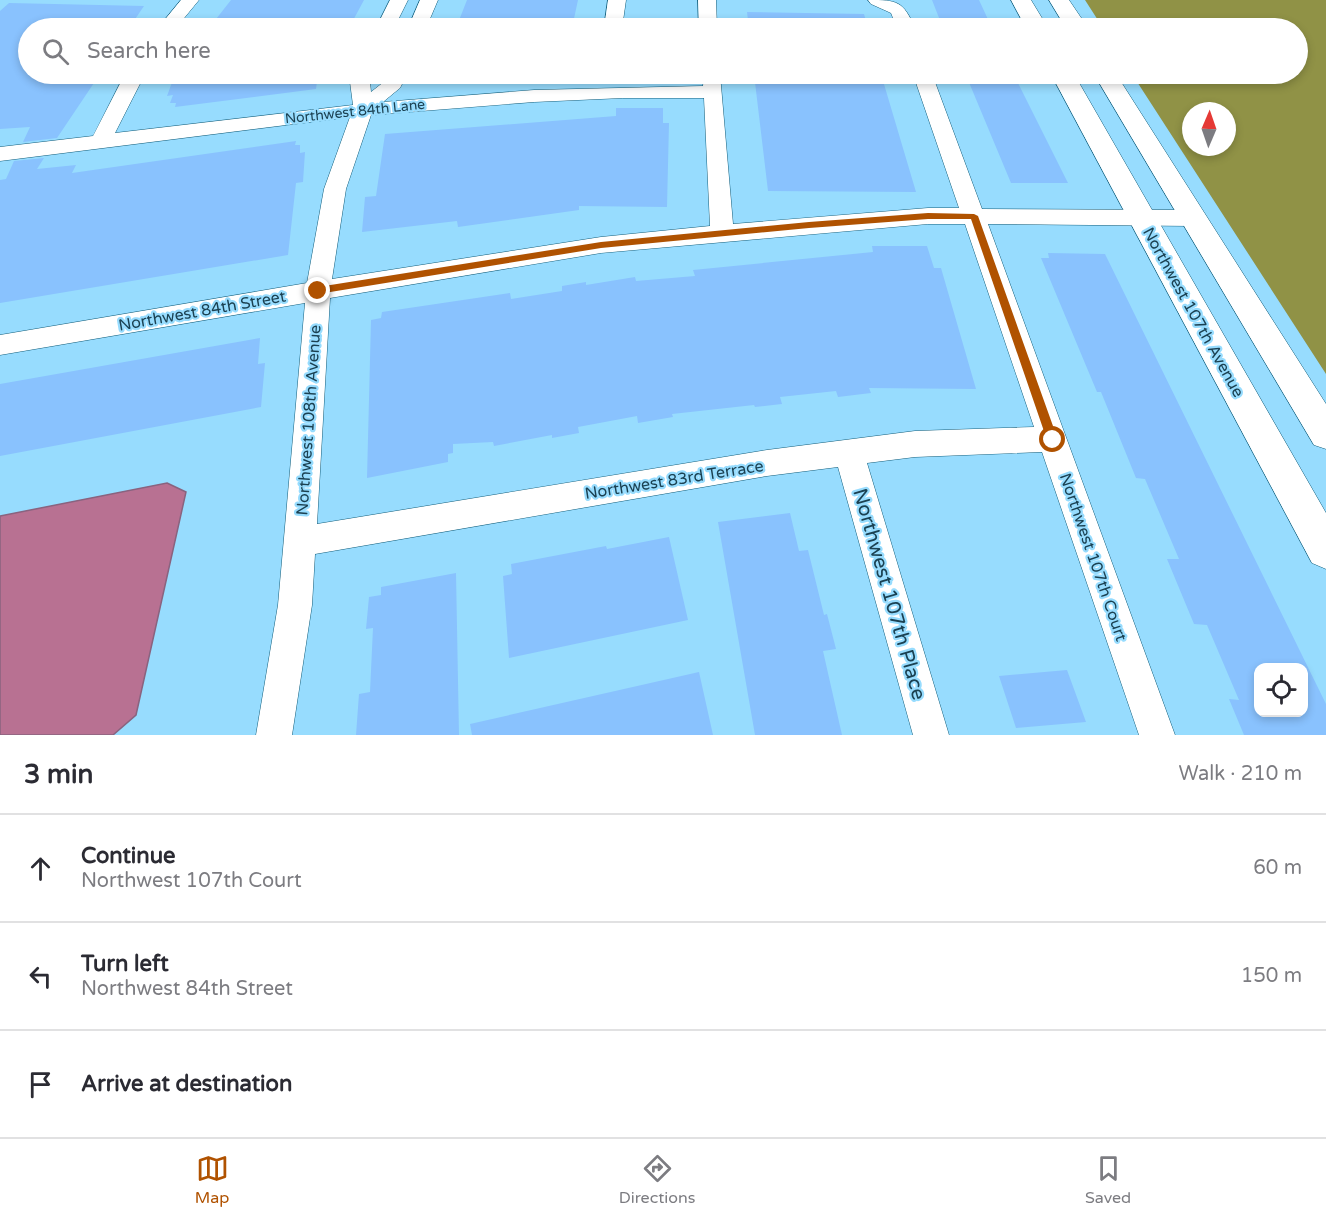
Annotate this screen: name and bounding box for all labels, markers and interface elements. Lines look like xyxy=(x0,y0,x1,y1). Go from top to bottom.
search box xyxy=(18,18,1308,84)
icon: search xyxy=(39,35,72,68)
text: Search here xyxy=(87,38,211,64)
street label: Northwest 84th Lane xyxy=(284,96,426,127)
north arrow xyxy=(1182,102,1236,156)
street label: Northwest 107th Avenue xyxy=(1138,224,1248,401)
route end xyxy=(304,277,330,303)
street label: Northwest 84th Street xyxy=(117,286,287,336)
street label: Northwest 108th Avenue xyxy=(292,324,326,516)
route start xyxy=(1039,426,1065,452)
street label: Northwest 83rd Terrace xyxy=(583,456,765,504)
street label: Northwest 107th Court xyxy=(1055,471,1131,644)
street label: Northwest 107th Place xyxy=(847,486,931,703)
map controls xyxy=(1254,663,1308,717)
button: locate xyxy=(1254,663,1308,717)
text: 3 min xyxy=(24,759,93,790)
text: Walk · 210 m xyxy=(1179,762,1302,786)
text: Continue xyxy=(81,843,176,869)
icon: ahead xyxy=(24,852,57,885)
text: 60 m xyxy=(1253,856,1302,880)
text: Northwest 107th Court xyxy=(81,869,302,893)
text: Turn left xyxy=(81,951,169,977)
icon: left xyxy=(24,960,57,993)
text: 150 m xyxy=(1241,964,1302,988)
text: Northwest 84th Street xyxy=(81,977,293,1001)
icon: arrive xyxy=(24,1068,57,1101)
text: Arrive at destination xyxy=(81,1071,292,1097)
tab: Map xyxy=(195,1152,229,1208)
tab: Directions xyxy=(619,1152,695,1208)
tab: Saved xyxy=(1085,1152,1131,1208)

